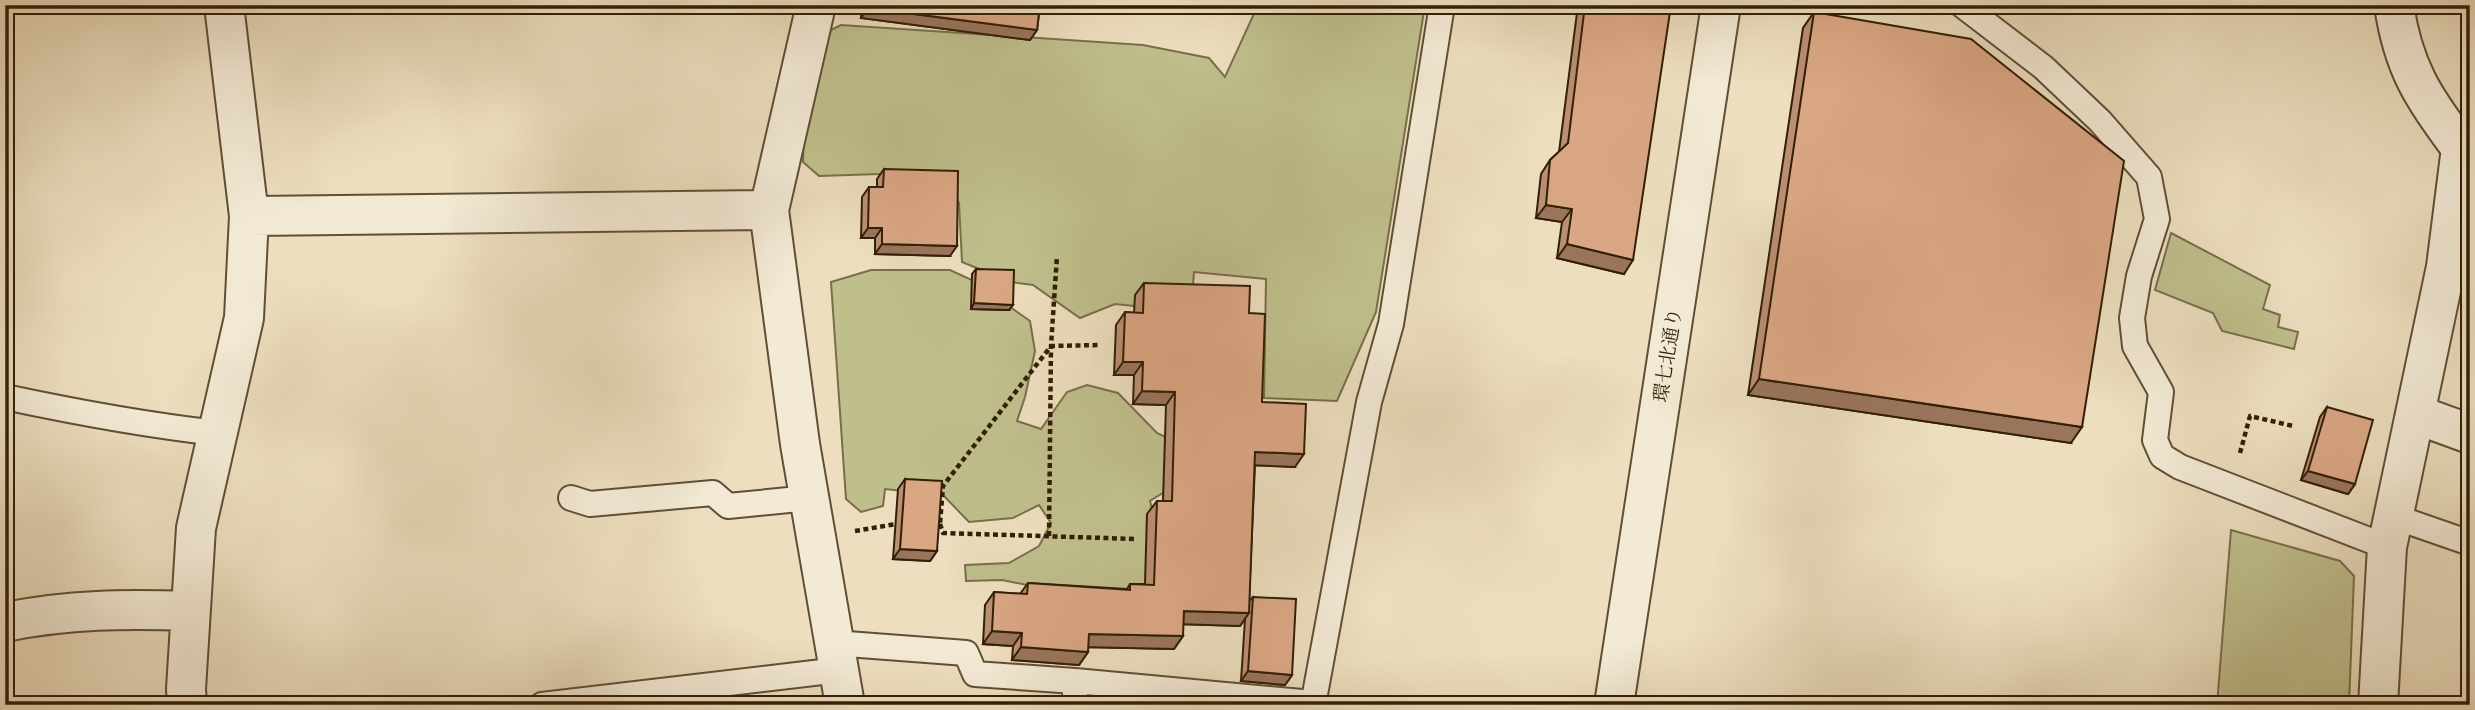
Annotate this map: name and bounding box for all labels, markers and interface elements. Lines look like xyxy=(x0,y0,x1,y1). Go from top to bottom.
street label: 環七北通り xyxy=(1649,306,1686,404)

